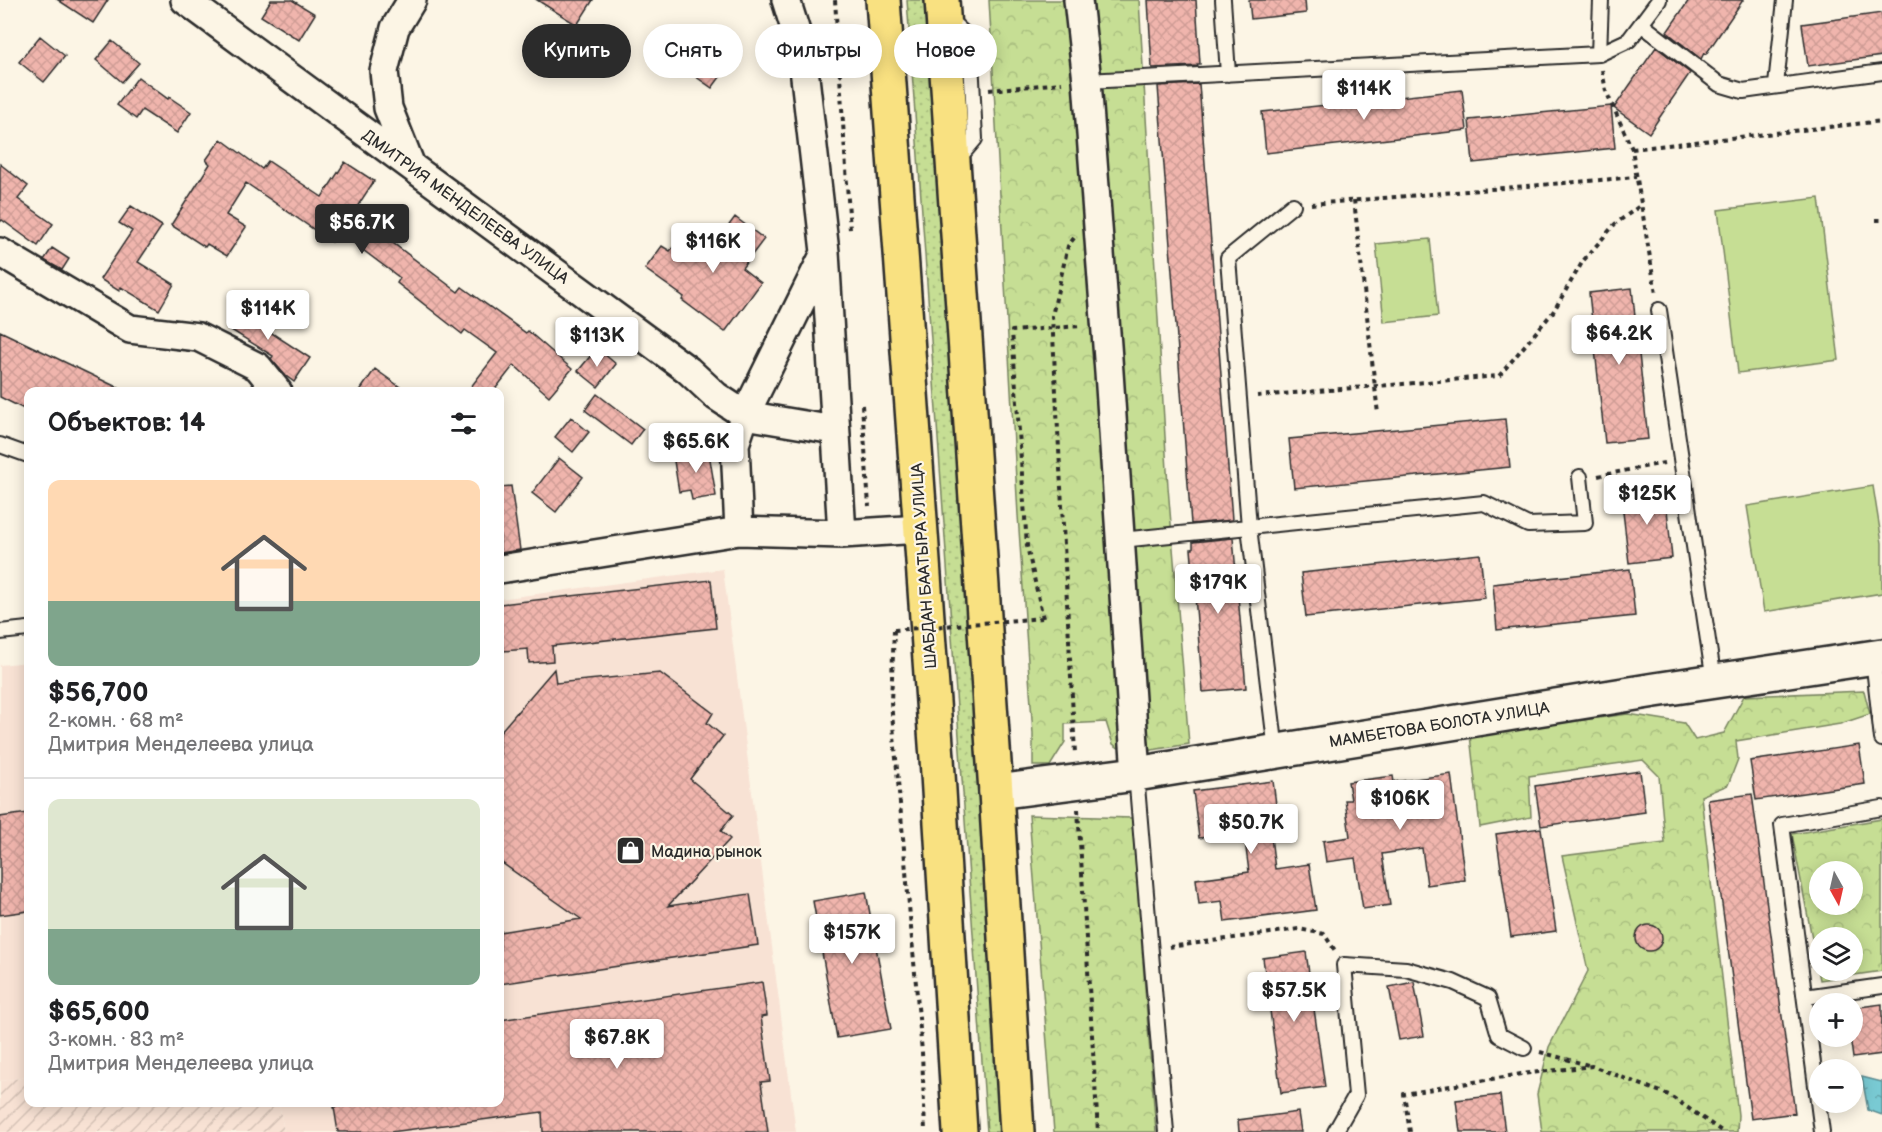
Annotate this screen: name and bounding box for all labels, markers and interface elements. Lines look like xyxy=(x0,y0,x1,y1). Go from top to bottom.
chip: Купить xyxy=(522,24,631,78)
chip: Снять xyxy=(643,24,743,78)
chip: Фильтры xyxy=(755,24,882,78)
chip: Новое xyxy=(894,24,997,78)
pin: $114K xyxy=(1322,70,1406,121)
text: $114K xyxy=(1336,77,1392,101)
street label: ДМИТРИЯ МЕНДЕЛЕЕВА УЛИЦА xyxy=(358,126,572,289)
pin: $56.7K xyxy=(313,204,411,255)
text: $56.7K xyxy=(329,211,395,235)
pin: $116K xyxy=(671,223,755,274)
text: $116K xyxy=(685,230,741,254)
pin: $114K xyxy=(226,290,310,341)
text: $114K xyxy=(240,297,296,321)
pin: $64.2K xyxy=(1570,315,1668,366)
pin: $113K xyxy=(555,317,639,368)
text: $64.2K xyxy=(1585,322,1653,346)
text: $113K xyxy=(569,324,625,348)
icon: filters xyxy=(447,407,480,440)
text: Объектов: 14 xyxy=(48,408,205,439)
pin: $65.6K xyxy=(647,423,745,474)
text: $65.6K xyxy=(663,430,729,454)
street label: ШАБДАН БААТЫРА УЛИЦА xyxy=(908,462,941,669)
pin: $125K xyxy=(1605,475,1689,526)
text: $125K xyxy=(1618,482,1676,506)
icon: home xyxy=(210,519,318,627)
pin: $179K xyxy=(1176,564,1260,615)
text: $179K xyxy=(1189,571,1247,595)
text: $56,700 xyxy=(48,678,148,709)
street label: МАМБЕТОВА БОЛОТА УЛИЦА xyxy=(1328,699,1551,752)
text: 2-комн. · 68 m² xyxy=(48,709,184,733)
text: Дмитрия Менделеева улица xyxy=(48,733,314,757)
pin: $106K xyxy=(1358,780,1442,831)
text: $106K xyxy=(1370,787,1430,811)
pin: $50.7K xyxy=(1202,804,1300,855)
text: $50.7K xyxy=(1218,811,1284,835)
shop icon: Мадина рынок xyxy=(614,835,646,867)
icon: home xyxy=(210,838,318,946)
place label: Мадина рынок xyxy=(651,843,762,862)
north arrow xyxy=(1809,861,1863,915)
map controls xyxy=(1809,861,1863,1113)
pin: $157K xyxy=(810,914,894,965)
text: $157K xyxy=(823,921,881,945)
button: layers xyxy=(1809,927,1863,981)
pin: $57.5K xyxy=(1245,972,1343,1023)
text: $57.5K xyxy=(1261,979,1327,1003)
button: + xyxy=(1809,993,1863,1047)
text: $65,600 xyxy=(48,997,150,1028)
pin: $67.8K xyxy=(568,1019,666,1070)
text: $67.8K xyxy=(584,1026,650,1050)
text: 3-комн. · 83 m² xyxy=(48,1028,184,1052)
text: Дмитрия Менделеева улица xyxy=(48,1052,314,1076)
button: − xyxy=(1809,1059,1863,1113)

